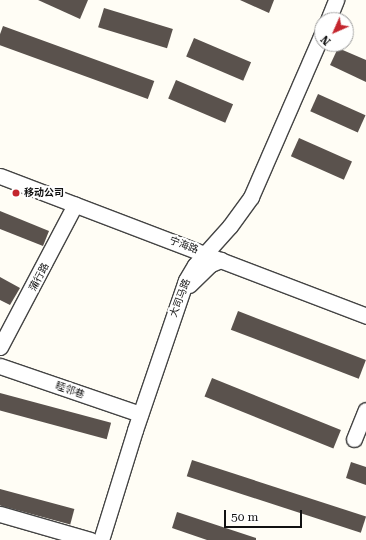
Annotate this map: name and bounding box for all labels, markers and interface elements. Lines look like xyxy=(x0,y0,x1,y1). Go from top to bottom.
north arrow xyxy=(314,12,354,52)
text: N xyxy=(318,33,333,48)
place label: 移动公司 xyxy=(24,187,64,199)
marker: 移动公司 xyxy=(11,188,21,198)
street label: 宁海路 xyxy=(168,234,200,256)
street label: 蒲行路 xyxy=(27,261,51,293)
street label: 大司马路 xyxy=(167,277,193,319)
street label: 睦邻巷 xyxy=(54,379,86,401)
scale bar xyxy=(226,502,304,528)
text: 50 m xyxy=(231,510,258,524)

